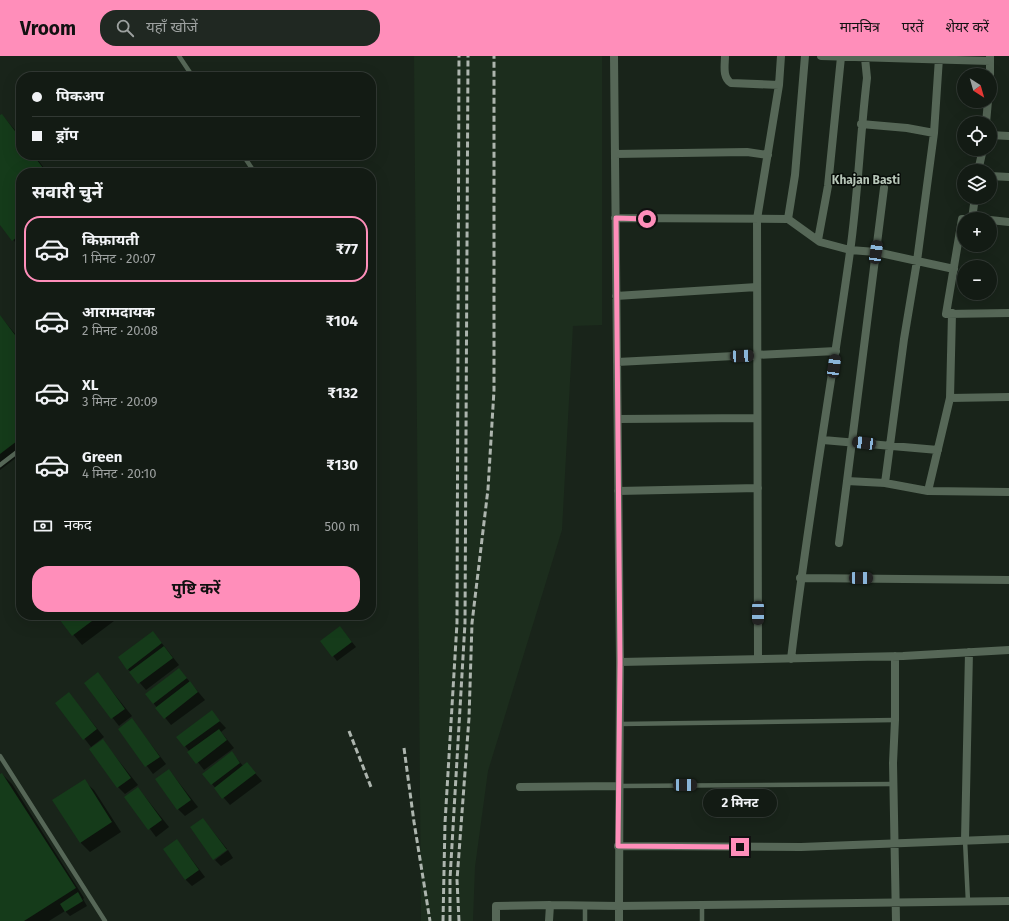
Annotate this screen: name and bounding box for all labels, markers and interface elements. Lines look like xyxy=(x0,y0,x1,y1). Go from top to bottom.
search box xyxy=(100,10,380,46)
text: Vroom xyxy=(20,17,76,40)
icon: search xyxy=(114,17,136,39)
text: यहाँ खोजें xyxy=(146,18,198,36)
text: मानचित्र xyxy=(840,19,880,36)
text: परतें xyxy=(902,19,923,36)
text: शेयर करें xyxy=(945,19,989,36)
north arrow xyxy=(957,68,997,108)
map controls xyxy=(957,68,997,300)
text: पिकअप xyxy=(56,87,104,105)
button: locate xyxy=(957,116,997,156)
text: ड्रॉप xyxy=(56,126,78,144)
button: layers xyxy=(957,164,997,204)
district label: Khajan Basti xyxy=(832,173,900,187)
text: सवारी चुनें xyxy=(32,181,103,203)
route start xyxy=(638,210,656,228)
button: + xyxy=(957,212,997,252)
icon: car xyxy=(34,231,70,267)
text: किफ़ायती xyxy=(82,231,139,249)
car xyxy=(868,239,884,265)
text: ₹77 xyxy=(336,240,358,258)
text: 1 मिनट · 20:07 xyxy=(82,251,156,266)
button: − xyxy=(957,260,997,300)
icon: car xyxy=(34,303,70,339)
text: आरामदायक xyxy=(82,303,155,321)
text: ₹104 xyxy=(326,312,358,330)
text: 2 मिनट · 20:08 xyxy=(82,323,158,338)
car xyxy=(730,349,754,363)
car xyxy=(826,353,842,379)
icon: car xyxy=(34,375,70,411)
text: XL xyxy=(82,376,98,394)
text: ₹132 xyxy=(328,384,358,402)
text: 3 मिनट · 20:09 xyxy=(82,394,158,409)
car xyxy=(851,436,877,450)
icon: car xyxy=(34,447,70,483)
text: Green xyxy=(82,448,122,466)
text: ₹130 xyxy=(326,456,358,474)
text: 4 मिनट · 20:10 xyxy=(82,466,156,481)
icon: cash xyxy=(32,515,54,537)
text: नकद xyxy=(64,516,92,534)
text: 500 m xyxy=(324,519,360,534)
button: पुष्टि करें xyxy=(32,566,360,612)
car xyxy=(849,572,873,584)
car xyxy=(752,601,764,625)
car xyxy=(673,779,697,791)
callout: 2 मिनट xyxy=(703,789,777,817)
text: 2 मिनट xyxy=(721,795,759,810)
route end xyxy=(731,838,749,856)

